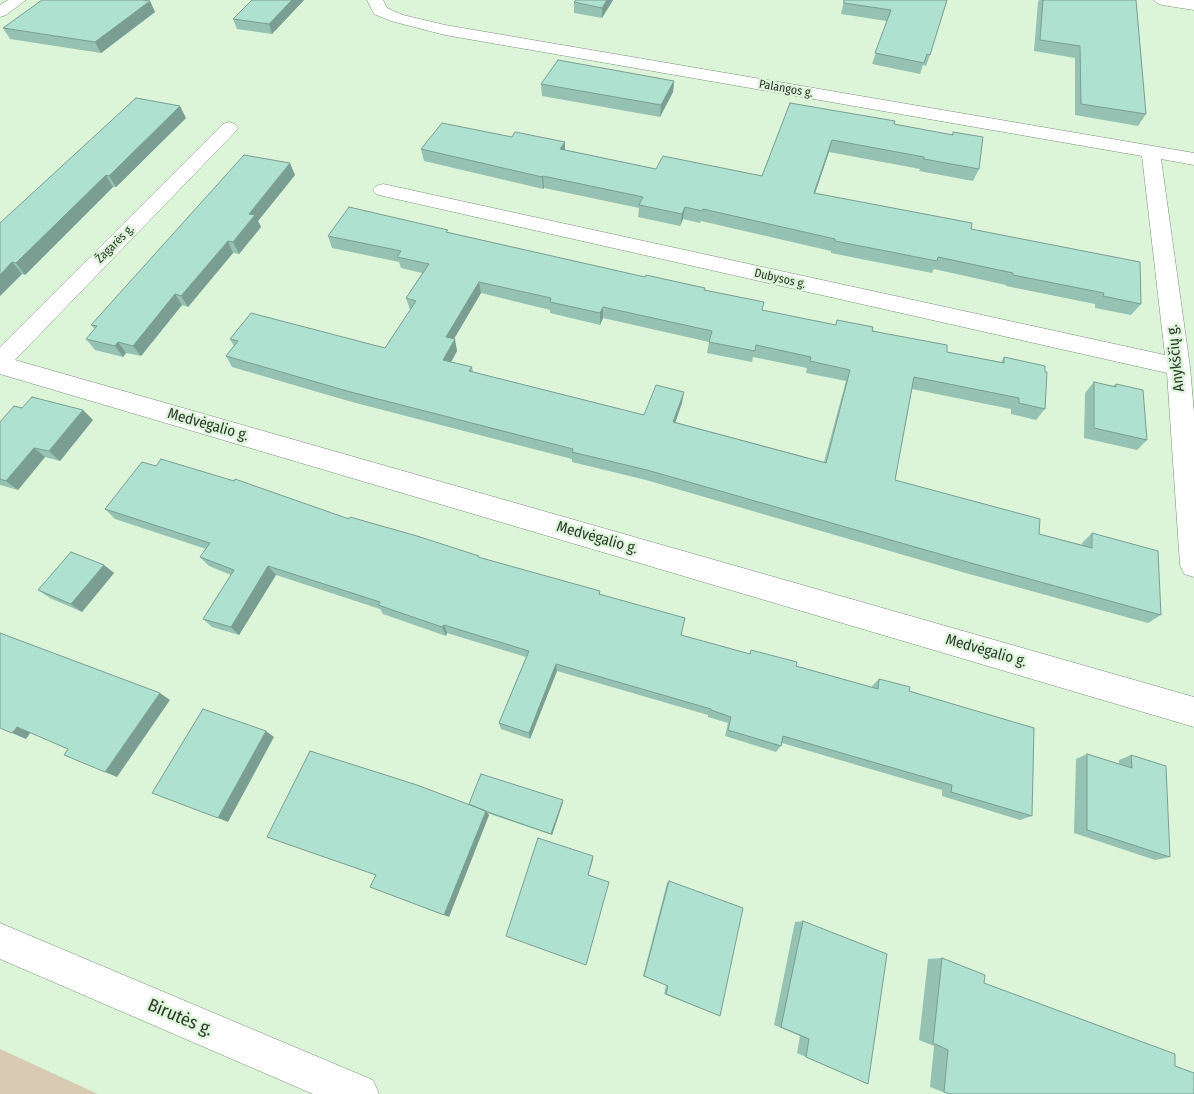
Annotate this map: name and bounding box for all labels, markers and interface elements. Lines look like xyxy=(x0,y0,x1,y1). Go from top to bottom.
street label: Palangos g. xyxy=(758,77,814,101)
street label: Žagarės g. xyxy=(93,222,137,266)
street label: Dubysos g. xyxy=(753,266,807,292)
street label: Anykščių g. xyxy=(1164,323,1188,393)
street label: Medvėgalio g. xyxy=(165,405,251,445)
street label: Medvėgalio g. xyxy=(554,518,640,558)
street label: Medvėgalio g. xyxy=(943,631,1029,671)
street label: Birutės g. xyxy=(144,995,216,1041)

